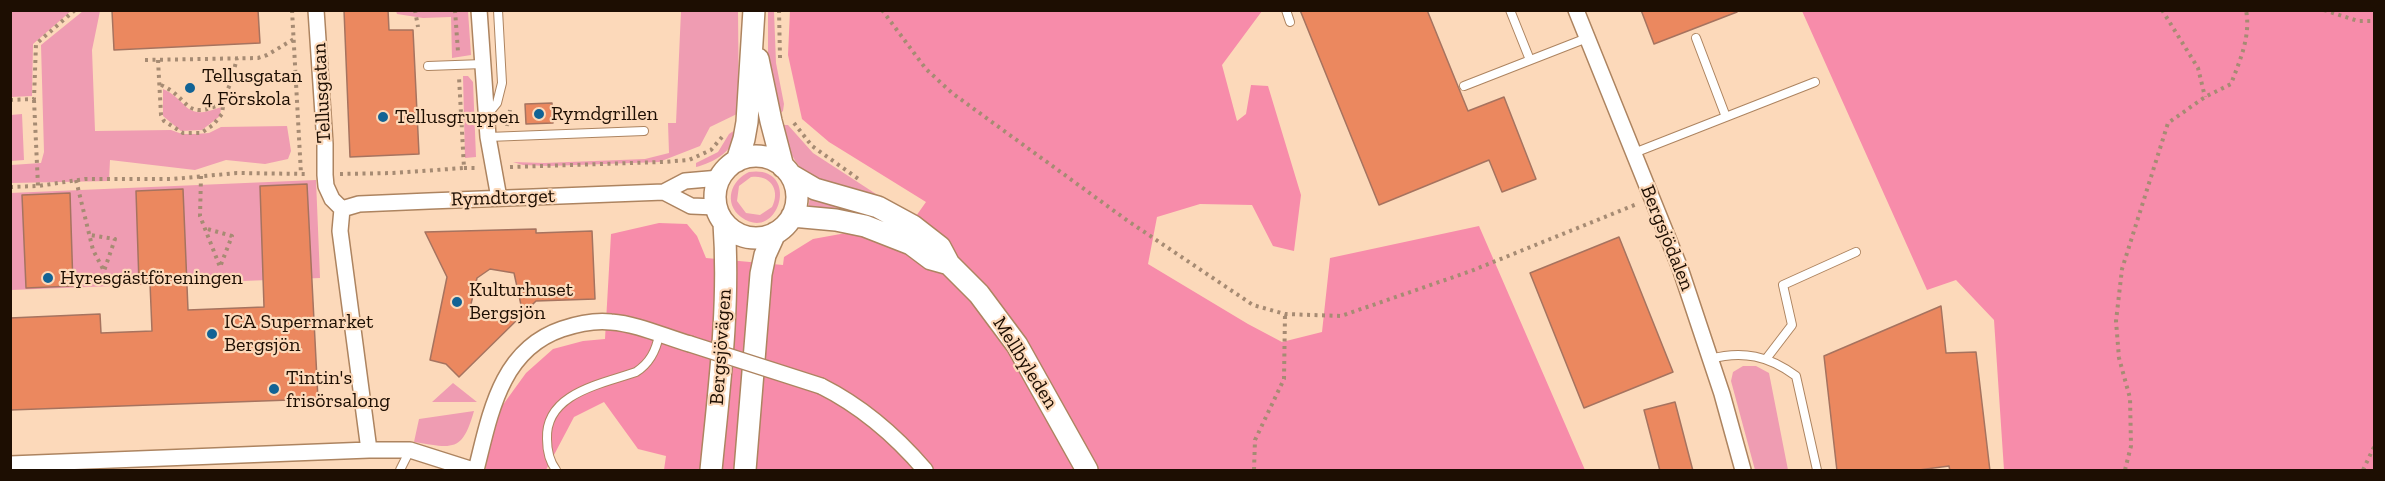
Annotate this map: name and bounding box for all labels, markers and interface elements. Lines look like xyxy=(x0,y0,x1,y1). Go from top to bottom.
street label: Tellusgatan xyxy=(307,42,337,144)
place label: Tellusgatan 4 Förskola xyxy=(202,64,302,111)
marker: Tellusgatan 4 Förskola xyxy=(183,81,197,95)
place label: Rymdgrillen xyxy=(551,102,658,126)
place label: Tellusgruppen xyxy=(395,105,520,129)
marker: Rymdgrillen xyxy=(532,107,546,121)
marker: Tellusgruppen xyxy=(376,110,390,124)
street label: Bergsjödalen xyxy=(1635,182,1699,294)
street label: Rymdtorget xyxy=(450,184,556,212)
place label: Hyresgästföreningen xyxy=(60,266,243,290)
marker: Hyresgästföreningen xyxy=(41,271,55,285)
place label: Kulturhuset Bergsjön xyxy=(469,278,573,325)
street label: Bergsjövägen xyxy=(705,288,737,406)
marker: Kulturhuset Bergsjön xyxy=(450,295,464,309)
place label: ICA Supermarket Bergsjön xyxy=(224,310,373,357)
street label: Mellbyleden xyxy=(987,313,1063,413)
marker: ICA Supermarket Bergsjön xyxy=(205,327,219,341)
place label: Tintin's frisörsalong xyxy=(286,366,390,413)
marker: Tintin's frisörsalong xyxy=(267,382,281,396)

